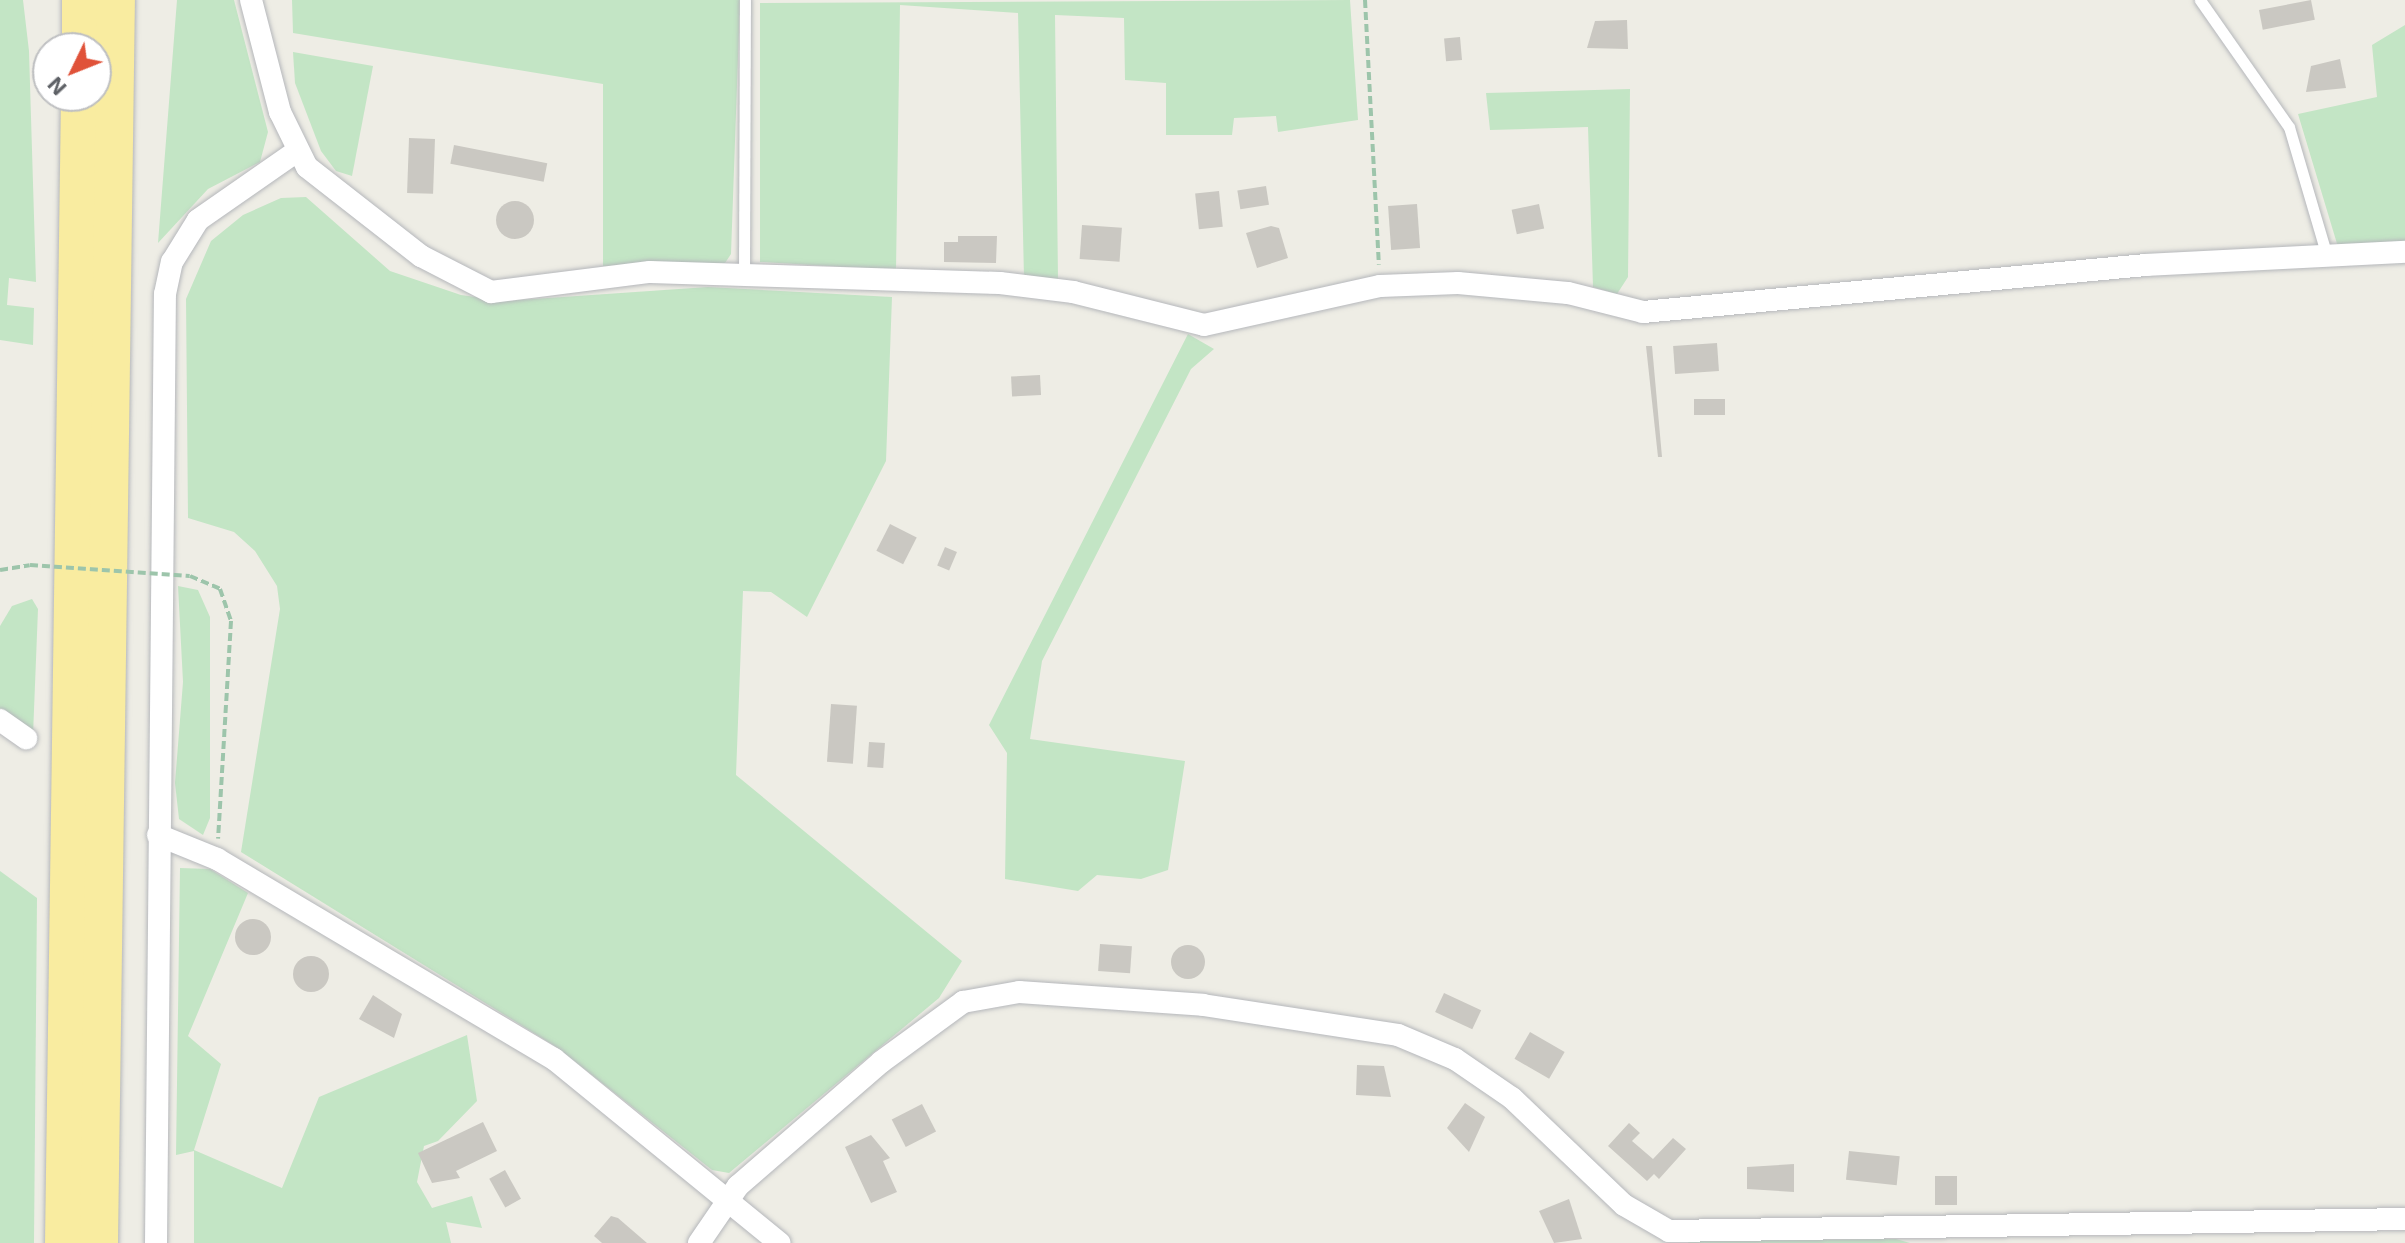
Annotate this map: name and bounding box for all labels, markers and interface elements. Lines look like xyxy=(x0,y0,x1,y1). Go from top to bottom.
north arrow xyxy=(32,32,112,112)
text: N xyxy=(41,72,71,102)

